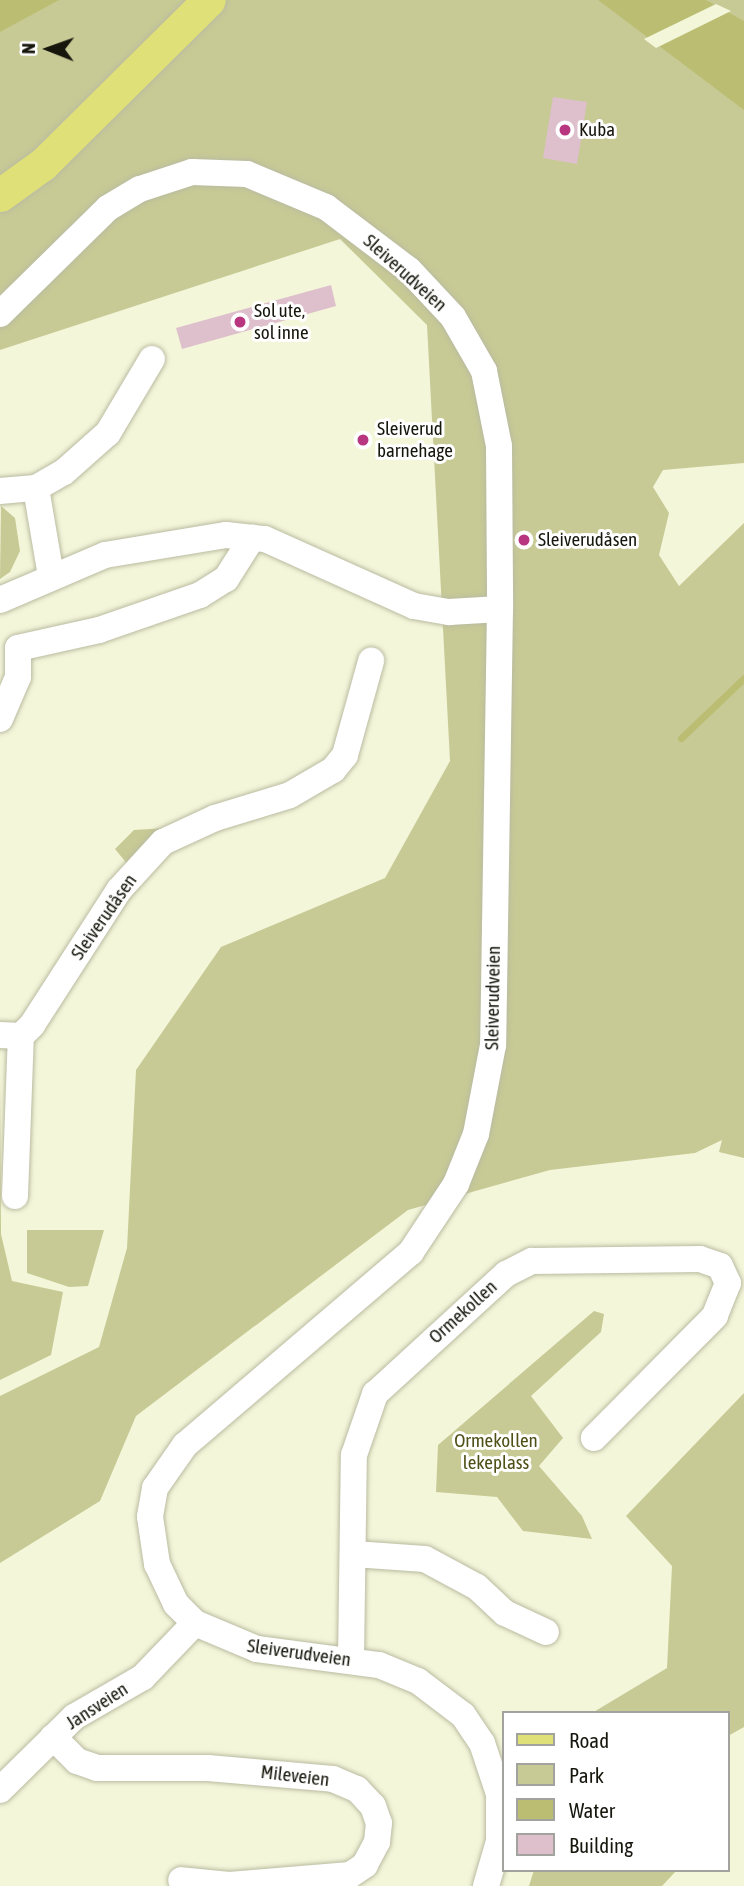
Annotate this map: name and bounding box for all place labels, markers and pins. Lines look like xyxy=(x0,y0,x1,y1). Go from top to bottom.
place label: Kuba xyxy=(579,119,615,141)
marker: Kuba xyxy=(557,122,573,138)
place label: Sol ute, sol inne xyxy=(254,300,309,344)
marker: Sol ute, sol inne xyxy=(232,314,248,330)
place label: Sleiverud barnehage xyxy=(377,418,453,462)
marker: Sleiverud barnehage xyxy=(355,432,371,448)
place label: Sleiverudåsen xyxy=(538,529,637,551)
marker: Sleiverudåsen xyxy=(516,532,532,548)

